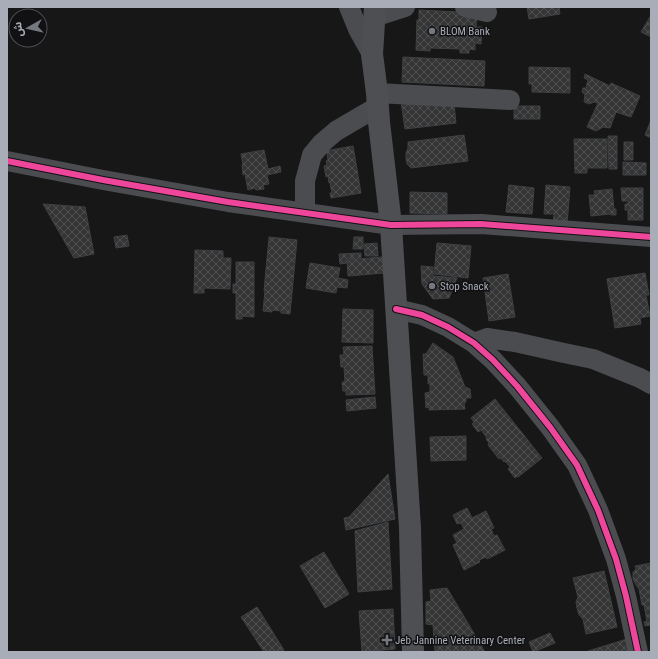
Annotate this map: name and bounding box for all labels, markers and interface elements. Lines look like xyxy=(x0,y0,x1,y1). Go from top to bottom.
north arrow xyxy=(8,8,48,48)
text: ش xyxy=(11,21,26,38)
place label: BLOM Bank xyxy=(440,25,490,38)
marker: BLOM Bank xyxy=(427,26,437,36)
place label: Stop Snack xyxy=(440,280,489,293)
marker: Stop Snack xyxy=(427,281,437,291)
place label: Jeb Jannine Veterinary Center xyxy=(395,634,526,647)
marker: Jeb Jannine Veterinary Center xyxy=(382,635,392,645)

